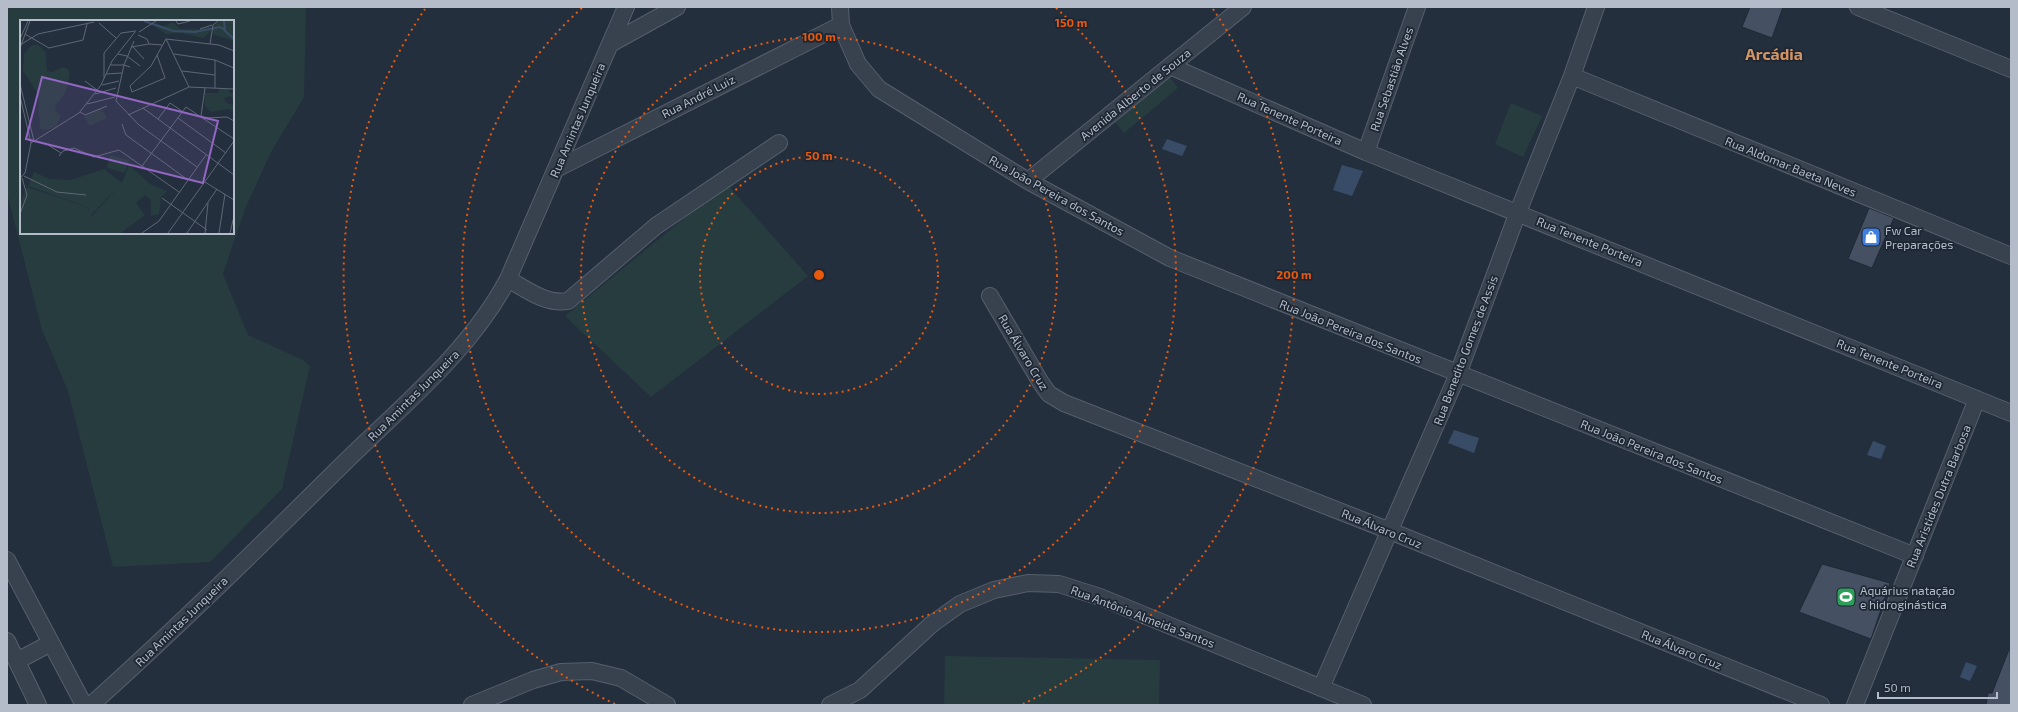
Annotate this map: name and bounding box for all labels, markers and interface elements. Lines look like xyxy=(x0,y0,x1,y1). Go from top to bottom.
text: 150 m xyxy=(1055,15,1087,29)
inset map xyxy=(20,20,234,234)
street label: Rua Sebastião Alves xyxy=(1367,25,1415,133)
text: 100 m xyxy=(802,29,836,43)
district label: Arcádia xyxy=(1745,44,1803,63)
street label: Avenida Alberto de Souza xyxy=(1077,45,1193,143)
street label: Rua Amintas Junqueira xyxy=(546,61,608,179)
street label: Rua André Luiz xyxy=(659,72,737,120)
street label: Rua Tenente Porteira xyxy=(1235,89,1345,147)
street label: Rua Aldomar Baeta Neves xyxy=(1723,133,1859,199)
text: 50 m xyxy=(805,148,833,162)
street label: Rua João Pereira dos Santos xyxy=(987,152,1127,238)
street label: Rua Tenente Porteira xyxy=(1535,213,1645,269)
place label: Fw Car Preparações xyxy=(1885,223,1953,252)
shop icon: Fw Car Preparações xyxy=(1860,226,1882,248)
text: 200 m xyxy=(1276,267,1312,281)
centre of rings xyxy=(812,268,826,282)
street label: Rua Benedito Gomes de Assis xyxy=(1430,273,1500,427)
street label: Rua João Pereira dos Santos xyxy=(1278,296,1424,366)
street label: Rua Álvaro Cruz xyxy=(996,312,1052,392)
street label: Rua Tenente Porteira xyxy=(1835,335,1945,391)
street label: Rua Amintas Junqueira xyxy=(364,346,462,444)
street label: Rua João Pereira dos Santos xyxy=(1579,416,1725,486)
street label: Rua Aristides Dutra Barbosa xyxy=(1903,423,1973,569)
street label: Rua Álvaro Cruz xyxy=(1340,505,1424,551)
street label: Rua Amintas Junqueira xyxy=(132,573,230,669)
street label: Rua Antônio Almeida Santos xyxy=(1069,582,1217,650)
place label: Aquárius natação e hidroginástica xyxy=(1860,583,1955,611)
sports icon: Aquárius natação e hidroginástica xyxy=(1835,586,1857,608)
street label: Rua Álvaro Cruz xyxy=(1640,626,1724,672)
scale bar xyxy=(1878,674,1997,700)
text: 50 m xyxy=(1884,680,1911,694)

